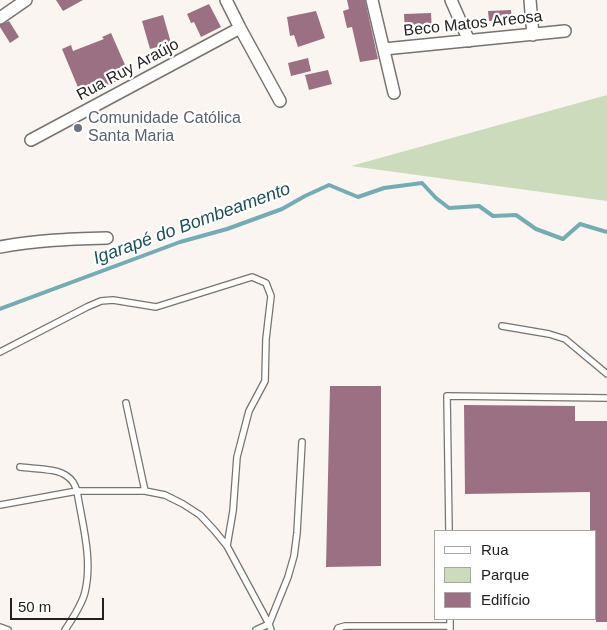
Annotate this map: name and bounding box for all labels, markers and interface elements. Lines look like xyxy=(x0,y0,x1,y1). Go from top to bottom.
street label: Beco Matos Areosa xyxy=(403,7,543,41)
street label: Rua Ruy Araújo xyxy=(74,35,182,105)
place label: Comunidade Católica Santa Maria xyxy=(88,109,241,147)
marker: Comunidade Católica Santa Maria xyxy=(72,122,84,134)
water label: Igarapé do Bombeamento xyxy=(91,178,293,270)
legend xyxy=(434,530,597,620)
text: Rua xyxy=(481,541,509,558)
text: Parque xyxy=(481,566,529,583)
scale bar xyxy=(12,588,106,620)
text: Edifício xyxy=(481,591,530,608)
text: 50 m xyxy=(18,598,51,615)

